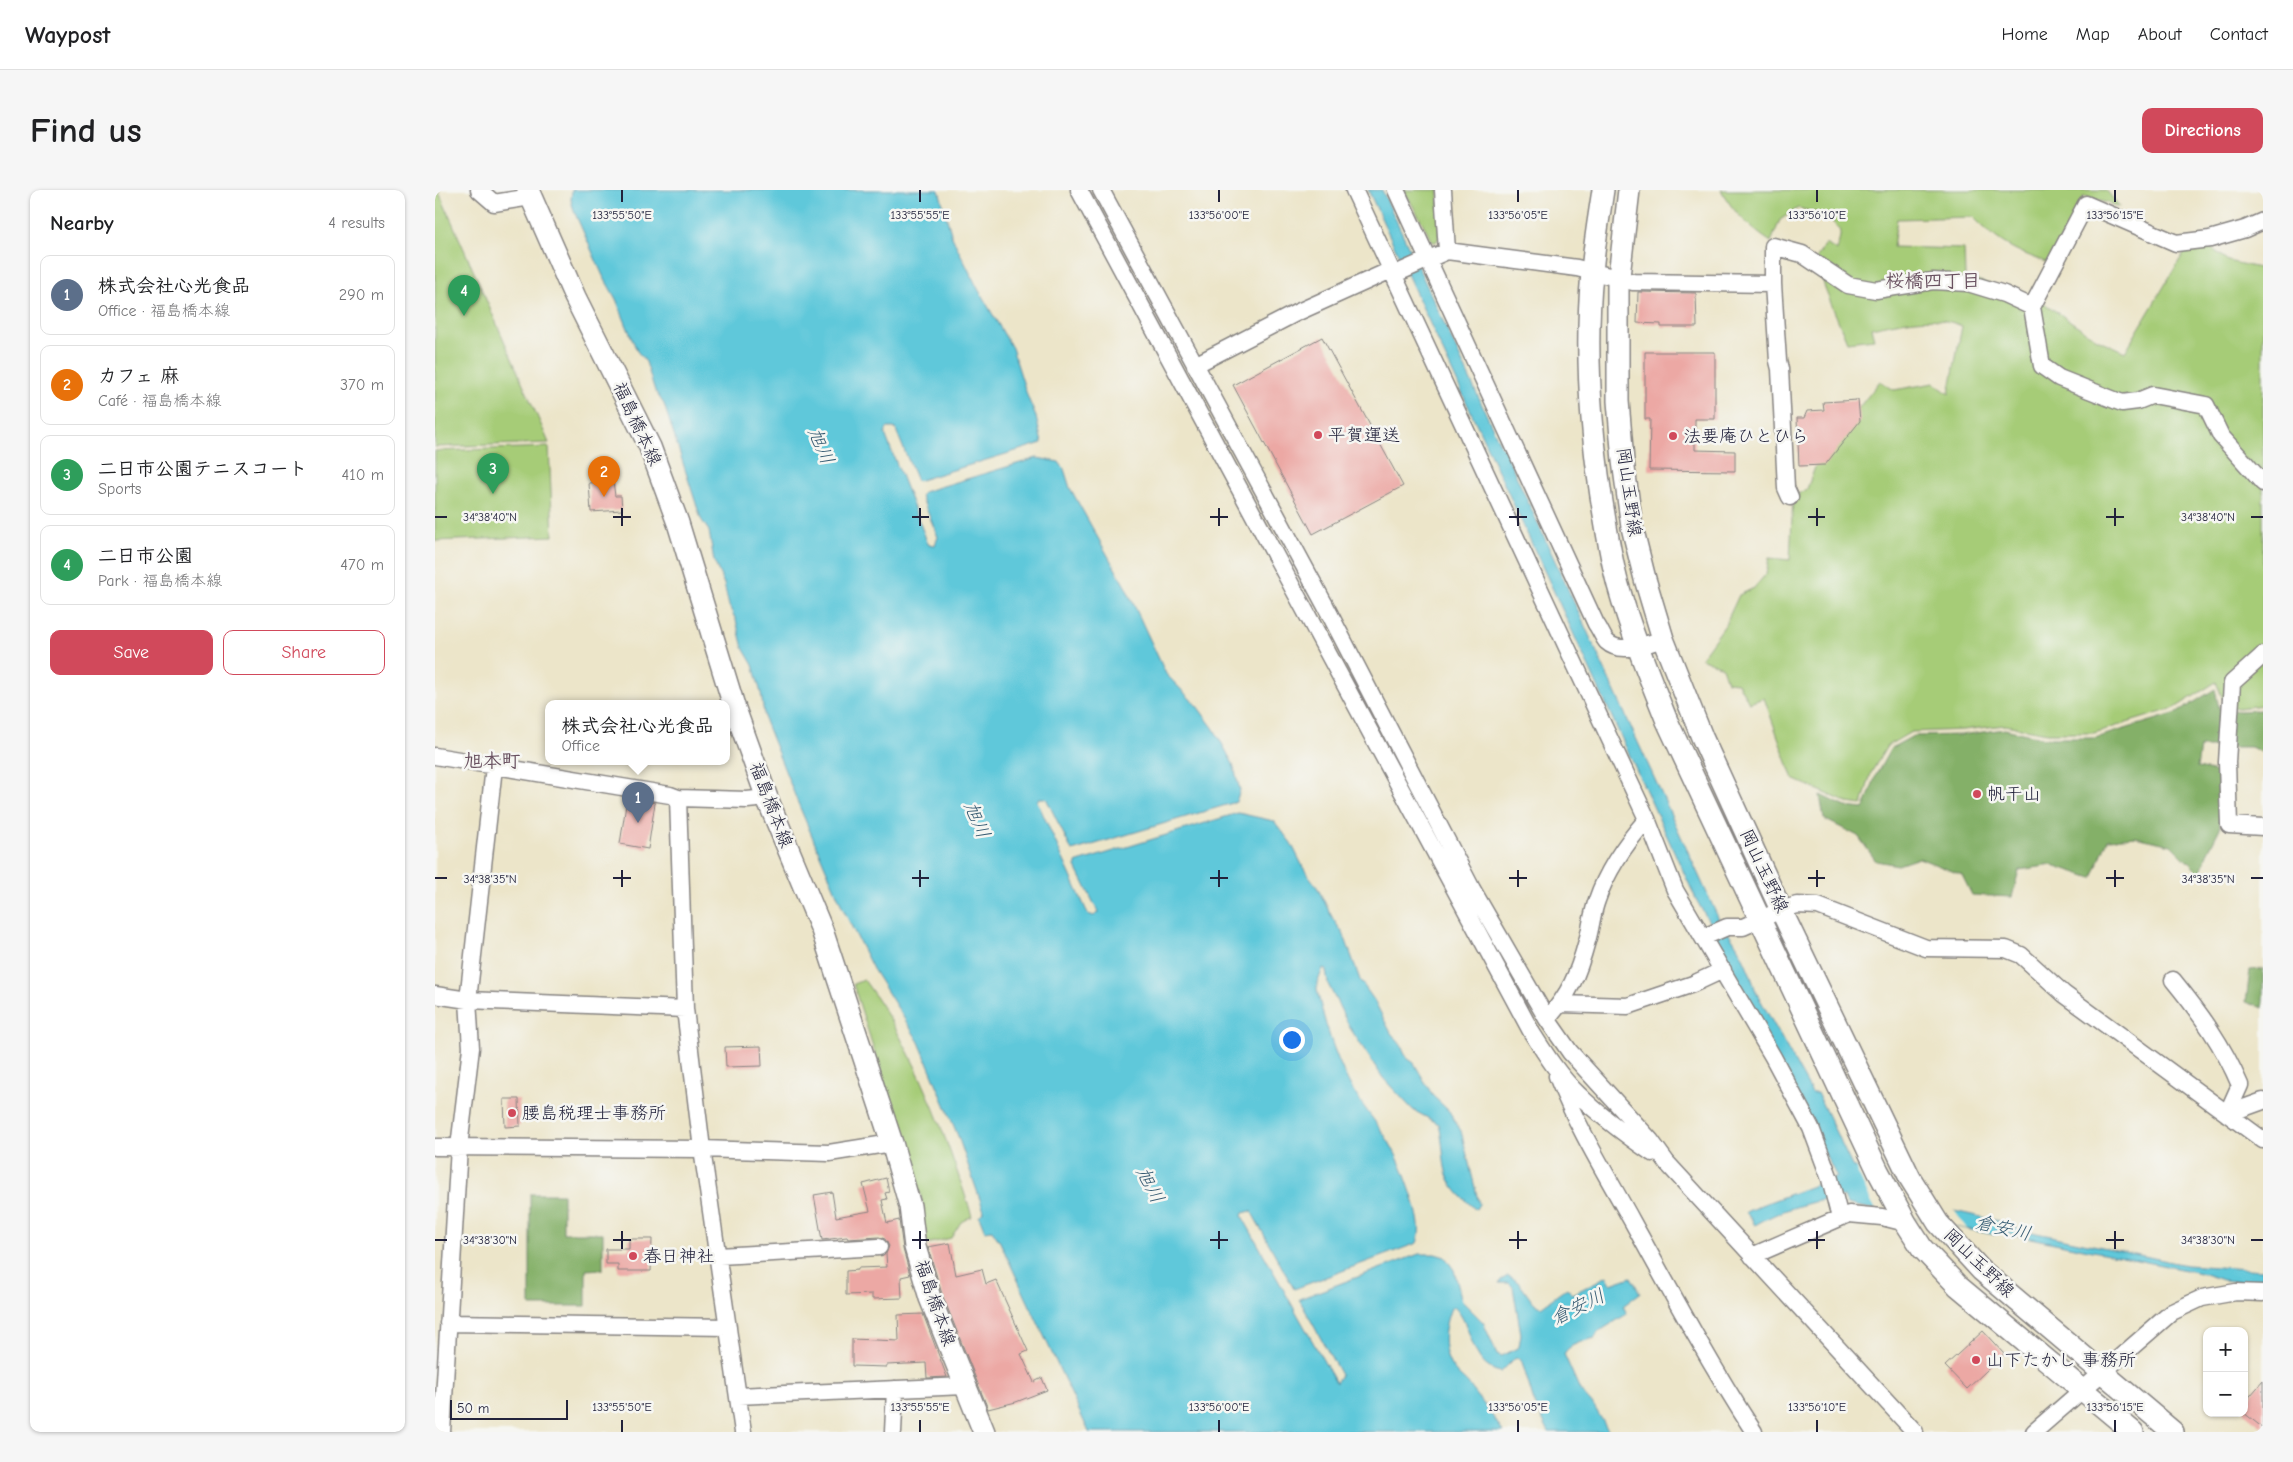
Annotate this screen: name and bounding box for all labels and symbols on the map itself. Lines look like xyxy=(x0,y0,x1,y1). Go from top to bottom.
text: 133°55'50"E xyxy=(592,208,652,222)
text: 133°55'55"E xyxy=(891,208,949,222)
text: 133°56'00"E xyxy=(1189,208,1249,222)
text: 133°56'05"E xyxy=(1488,208,1548,222)
text: 133°56'10"E xyxy=(1788,208,1846,222)
text: 133°56'15"E xyxy=(2086,208,2144,222)
district label: 桜橋四丁目 xyxy=(1885,270,1981,292)
pin: 4 xyxy=(448,275,480,316)
street label: 福島橋本線 xyxy=(608,379,666,469)
water label: 旭川 xyxy=(803,424,839,468)
place label: 平賀運送 xyxy=(1328,425,1400,446)
place label: 法要庵ひとひら xyxy=(1683,426,1809,447)
marker: 平賀運送 xyxy=(1312,429,1324,441)
marker: 法要庵ひとひら xyxy=(1667,430,1679,442)
street label: 岡山玉野線 xyxy=(1612,446,1646,538)
pin: 3 xyxy=(477,453,509,494)
pin: 2 xyxy=(588,456,620,497)
text: 34°38'40"N xyxy=(463,510,517,524)
text: 34°38'40"N xyxy=(2181,510,2235,524)
district label: 旭本町 xyxy=(463,750,521,772)
street label: 福島橋本線 xyxy=(745,759,797,851)
pin: 1 xyxy=(622,782,654,823)
place label: 帆干山 xyxy=(1987,784,2041,805)
marker: 帆干山 xyxy=(1971,788,1983,800)
water label: 旭川 xyxy=(959,798,995,842)
street label: 岡山玉野線 xyxy=(1735,826,1793,916)
text: 34°38'35"N xyxy=(463,872,517,886)
text: 34°38'35"N xyxy=(2181,872,2235,886)
your location xyxy=(1279,1027,1305,1053)
place label: 腰島税理士事務所 xyxy=(522,1103,666,1124)
marker: 腰島税理士事務所 xyxy=(506,1107,518,1119)
water label: 旭川 xyxy=(1132,1163,1168,1207)
water label: 倉安川 xyxy=(1973,1211,2033,1245)
street label: 岡山玉野線 xyxy=(1939,1224,2019,1302)
text: 34°38'30"N xyxy=(463,1233,517,1247)
text: 34°38'30"N xyxy=(2181,1233,2235,1247)
place label: 春日神社 xyxy=(643,1246,715,1267)
marker: 春日神社 xyxy=(627,1250,639,1262)
street label: 福島橋本線 xyxy=(910,1257,960,1349)
water label: 倉安川 xyxy=(1548,1285,1608,1329)
place label: 山下たかし 事務所 xyxy=(1986,1350,2136,1371)
marker: 山下たかし 事務所 xyxy=(1970,1354,1982,1366)
scale bar xyxy=(450,1397,567,1420)
text: 133°55'50"E xyxy=(592,1400,652,1414)
text: 133°55'55"E xyxy=(891,1400,949,1414)
text: 133°56'00"E xyxy=(1189,1400,1249,1414)
text: 133°56'05"E xyxy=(1488,1400,1548,1414)
text: 133°56'10"E xyxy=(1788,1400,1846,1414)
text: 133°56'15"E xyxy=(2086,1400,2144,1414)

